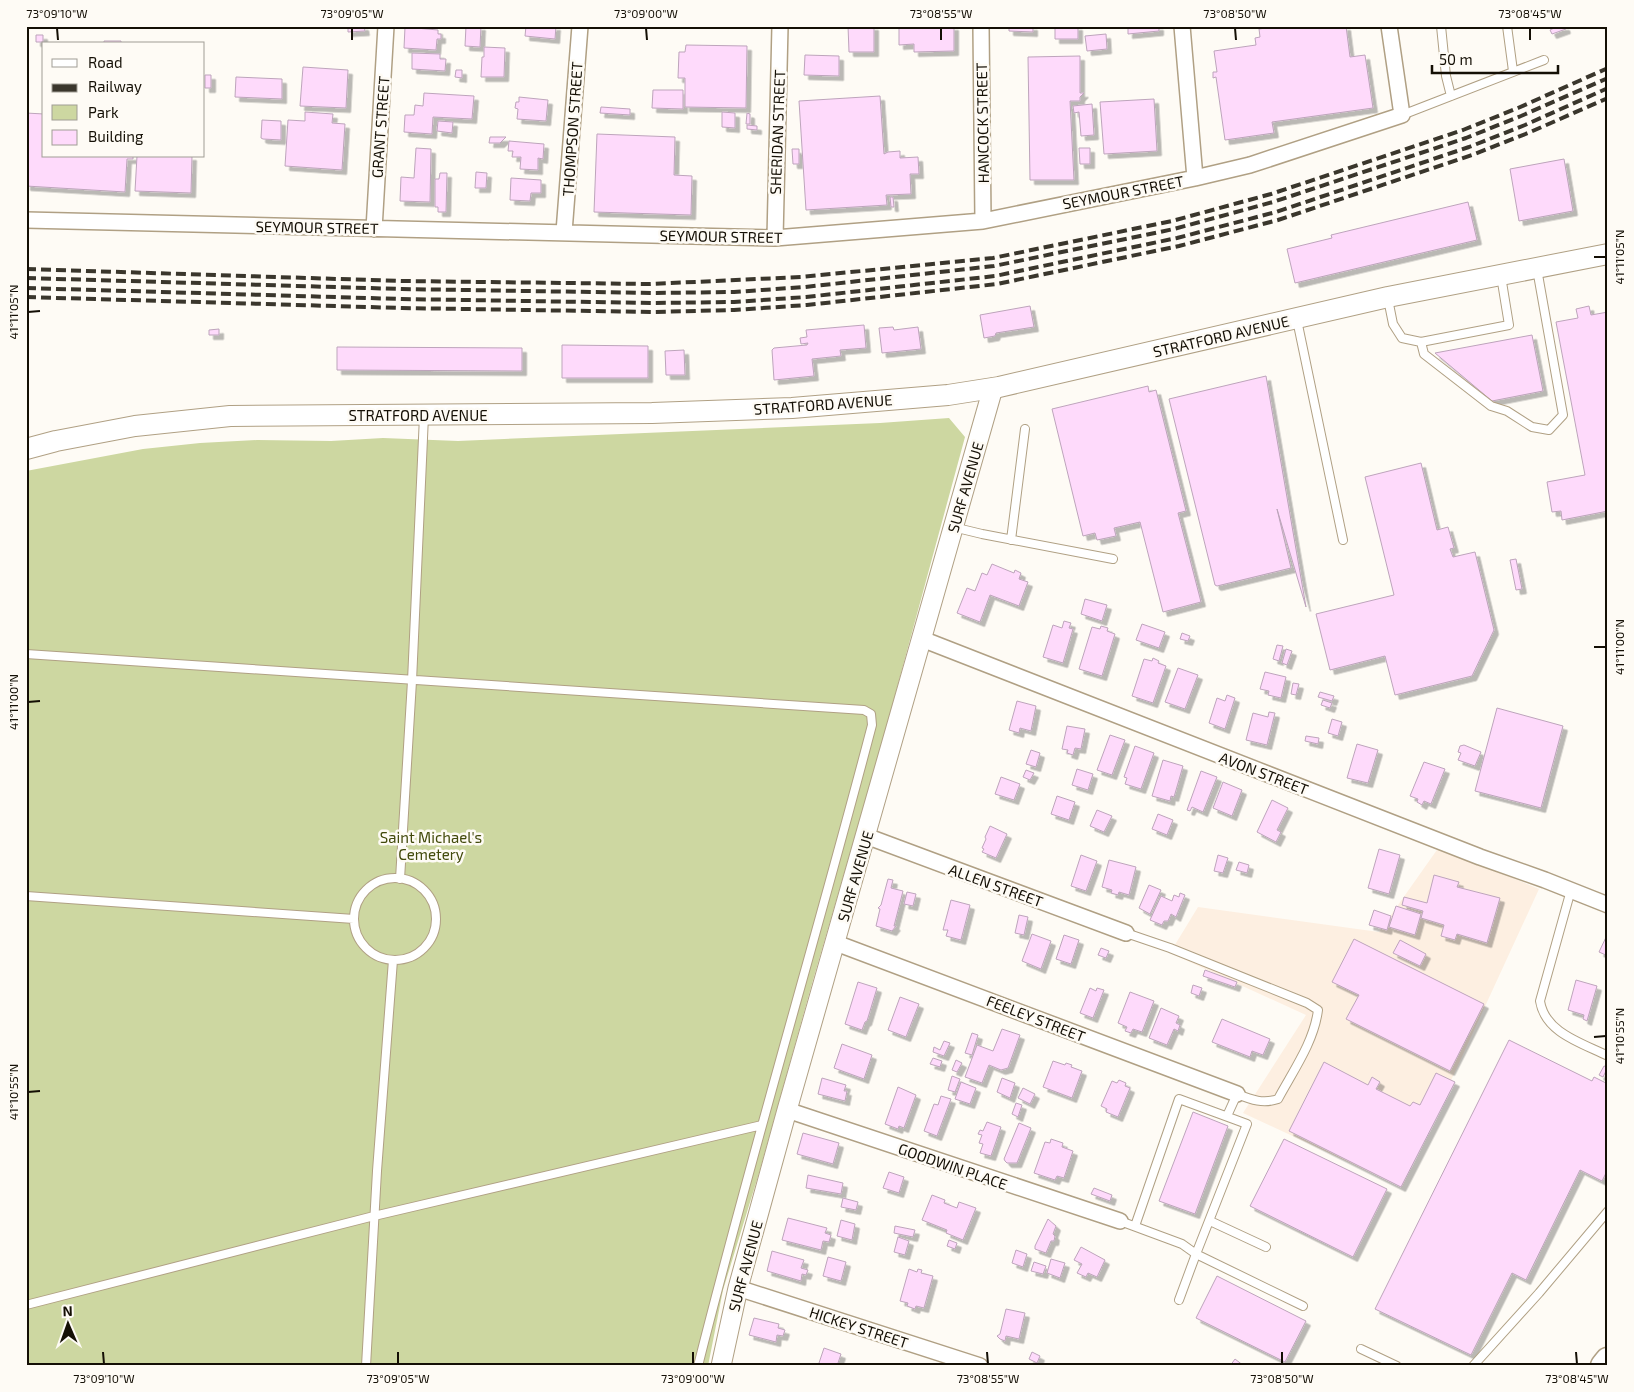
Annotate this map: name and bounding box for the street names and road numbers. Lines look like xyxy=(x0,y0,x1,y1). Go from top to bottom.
street label: THOMPSON STREET xyxy=(558,61,586,197)
street label: HANCOCK STREET xyxy=(972,62,992,184)
street label: SHERIDAN STREET xyxy=(766,69,788,195)
street label: GRANT STREET xyxy=(367,75,393,179)
street label: SEYMOUR STREET xyxy=(1061,171,1185,213)
street label: SEYMOUR STREET xyxy=(255,217,379,237)
street label: SEYMOUR STREET xyxy=(659,226,783,246)
street label: STRATFORD AVENUE xyxy=(1151,312,1291,360)
street label: STRATFORD AVENUE xyxy=(753,390,893,418)
street label: STRATFORD AVENUE xyxy=(348,406,488,424)
street label: SURF AVENUE xyxy=(943,439,987,535)
street label: AVON STREET xyxy=(1217,748,1311,798)
street label: SURF AVENUE xyxy=(833,828,877,924)
street label: ALLEN STREET xyxy=(946,860,1046,910)
street label: FEELEY STREET xyxy=(984,991,1088,1045)
street label: GOODWIN PLACE xyxy=(896,1139,1010,1193)
street label: SURF AVENUE xyxy=(724,1218,766,1314)
street label: HICKEY STREET xyxy=(807,1303,911,1352)

